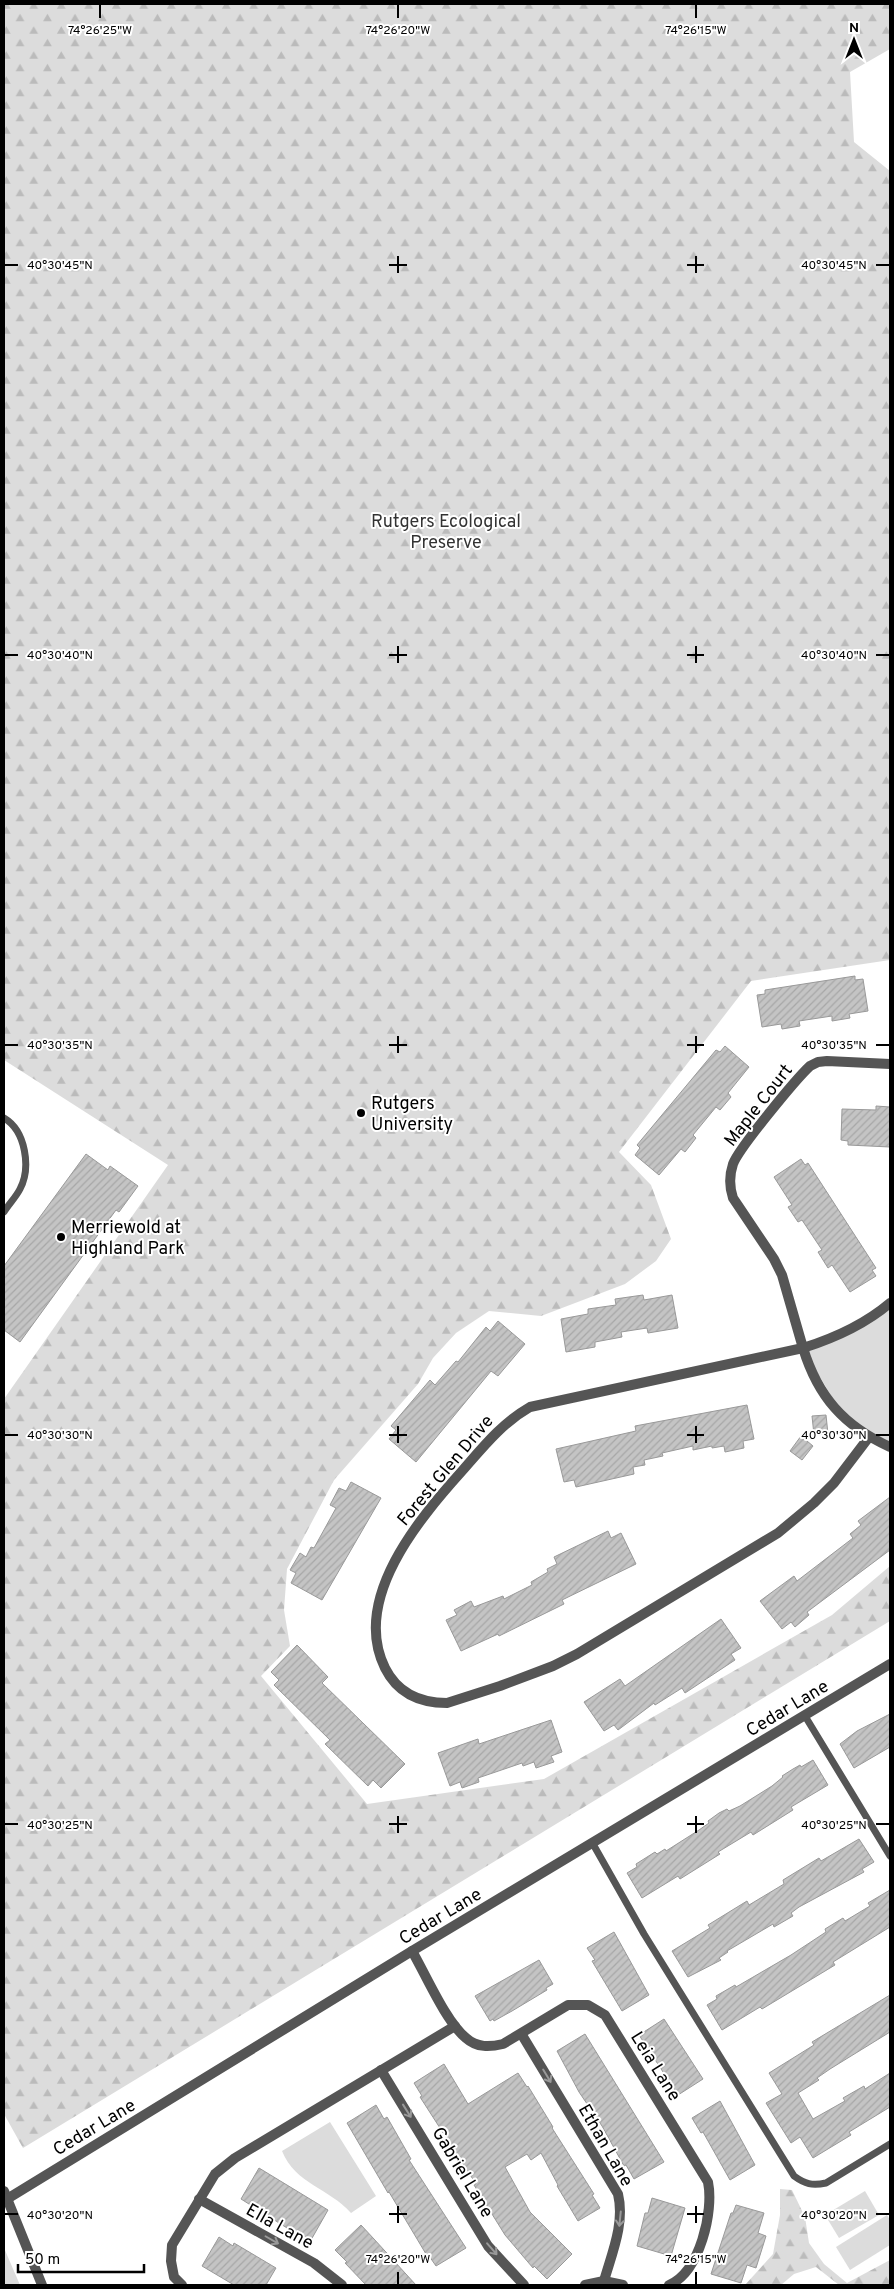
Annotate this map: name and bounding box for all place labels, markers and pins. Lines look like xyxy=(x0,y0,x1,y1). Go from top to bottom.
place label: Rutgers University xyxy=(371,1093,453,1137)
marker: Rutgers University xyxy=(355,1107,367,1119)
place label: Merriewold at Highland Park xyxy=(71,1217,185,1261)
marker: Merriewold at Highland Park xyxy=(55,1231,67,1243)

